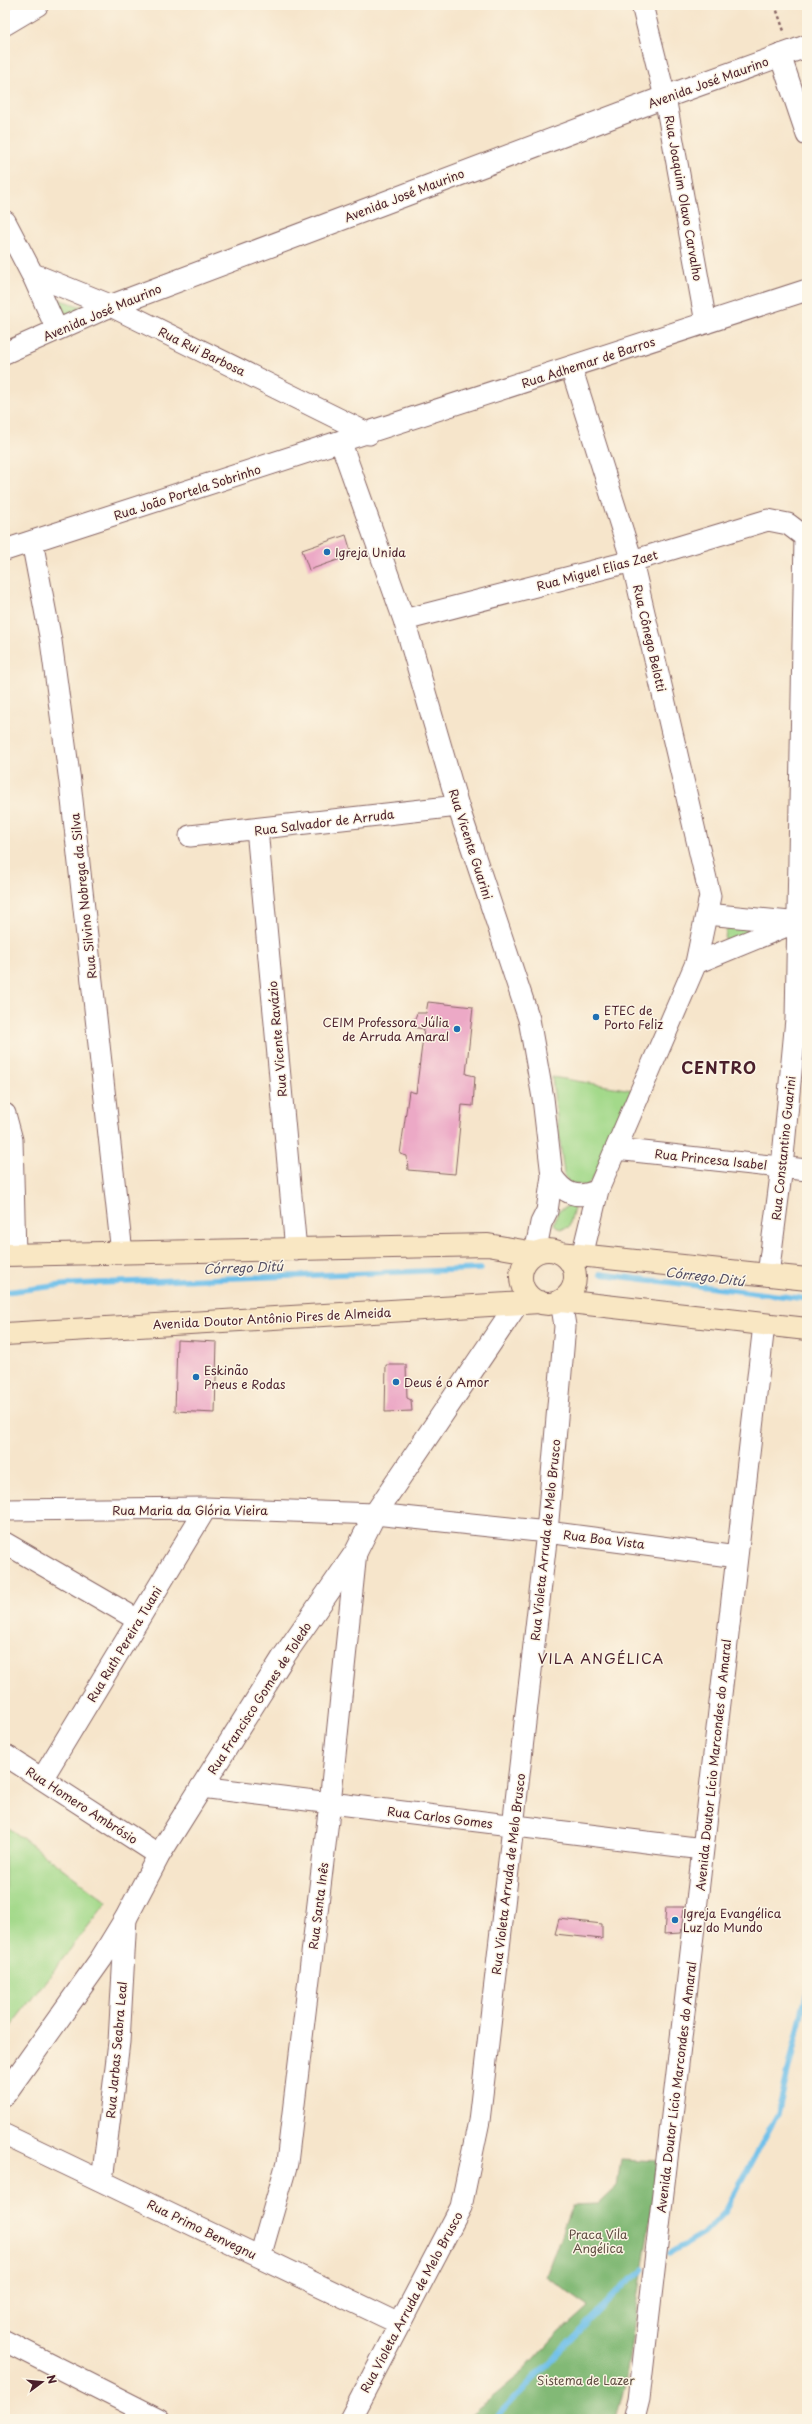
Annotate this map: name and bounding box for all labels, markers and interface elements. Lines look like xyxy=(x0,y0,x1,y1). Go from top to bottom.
street label: Avenida José Maurino xyxy=(645,52,771,112)
street label: Rua Joaquim Olavo Carvalho xyxy=(661,114,707,283)
street label: Avenida José Maurino xyxy=(341,164,467,226)
street label: Avenida José Maurino xyxy=(40,279,164,345)
street label: Rua Rui Barbosa xyxy=(155,322,249,380)
street label: Rua Adhemar de Barros xyxy=(519,332,658,392)
street label: Rua João Portela Sobrinho xyxy=(111,460,263,524)
place label: Igreja Unida xyxy=(335,543,406,561)
street label: Rua Miguel Elias Zaet xyxy=(534,545,660,595)
marker: Igreja Unida xyxy=(322,547,332,557)
street label: Rua Cônego Belotti xyxy=(629,583,671,693)
street label: Rua Vicente Guarini xyxy=(445,786,497,902)
street label: Rua Salvador de Arruda xyxy=(253,804,396,840)
street label: Rua Silvino Nobrega da Silva xyxy=(65,812,101,980)
street label: Rua Vicente Ravázio xyxy=(263,980,291,1098)
place label: ETEC de Porto Feliz xyxy=(604,1001,663,1033)
marker: ETEC de Porto Feliz xyxy=(591,1012,601,1022)
place label: CEIM Professora Júlia de Arruda Amaral xyxy=(323,1013,450,1045)
marker: CEIM Professora Júlia de Arruda Amaral xyxy=(452,1024,462,1034)
district label: CENTRO xyxy=(681,1055,757,1079)
street label: Rua Constantino Guarini xyxy=(766,1075,800,1221)
street label: Rua Princesa Isabel xyxy=(654,1144,768,1174)
water label: Córrego Ditú xyxy=(203,1256,285,1278)
water label: Córrego Ditú xyxy=(664,1262,747,1290)
street label: Avenida Doutor Antônio Pires de Almeida xyxy=(152,1303,392,1333)
place label: Eskinão Pneus e Rodas xyxy=(204,1361,286,1393)
marker: Eskinão Pneus e Rodas xyxy=(191,1372,201,1382)
place label: Deus é o Amor xyxy=(404,1373,490,1391)
marker: Deus é o Amor xyxy=(391,1377,401,1387)
street label: Rua Violeta Arruda de Melo Brusco xyxy=(525,1438,565,1642)
street label: Rua Maria da Glória Vieira xyxy=(112,1501,268,1519)
street label: Rua Boa Vista xyxy=(562,1525,646,1553)
street label: Rua Ruth Pereira Tuani xyxy=(82,1583,166,1705)
street label: Rua Francisco Gomes de Toledo xyxy=(203,1618,315,1778)
street label: Avenida Doutor Lício Marcondes do Amaral xyxy=(691,1638,735,1892)
district label: VILA ANGÉLICA xyxy=(538,1648,664,1669)
street label: Rua Homero Ambrósio xyxy=(23,1762,142,1848)
street label: Rua Violeta Arruda de Melo Brusco xyxy=(487,1772,529,1976)
street label: Rua Carlos Gomes xyxy=(386,1802,494,1832)
street label: Rua Santa Inês xyxy=(304,1861,332,1951)
place label: Igreja Evangélica Luz do Mundo xyxy=(683,1904,782,1936)
marker: Igreja Evangélica Luz do Mundo xyxy=(670,1915,680,1925)
street label: Avenida Doutor Lício Marcondes do Amaral xyxy=(652,1960,700,2214)
street label: Rua Jarbas Seabra Leal xyxy=(101,1981,131,2119)
street label: Rua Primo Benvegnu xyxy=(144,2195,260,2263)
street label: Rua Violeta Arruda de Melo Brusco xyxy=(355,2208,467,2396)
park label: Praca Vila Angélica xyxy=(568,2225,628,2257)
north arrow xyxy=(22,2362,62,2402)
park label: Sistema de Lazer xyxy=(537,2371,635,2389)
text: N xyxy=(43,2373,62,2386)

